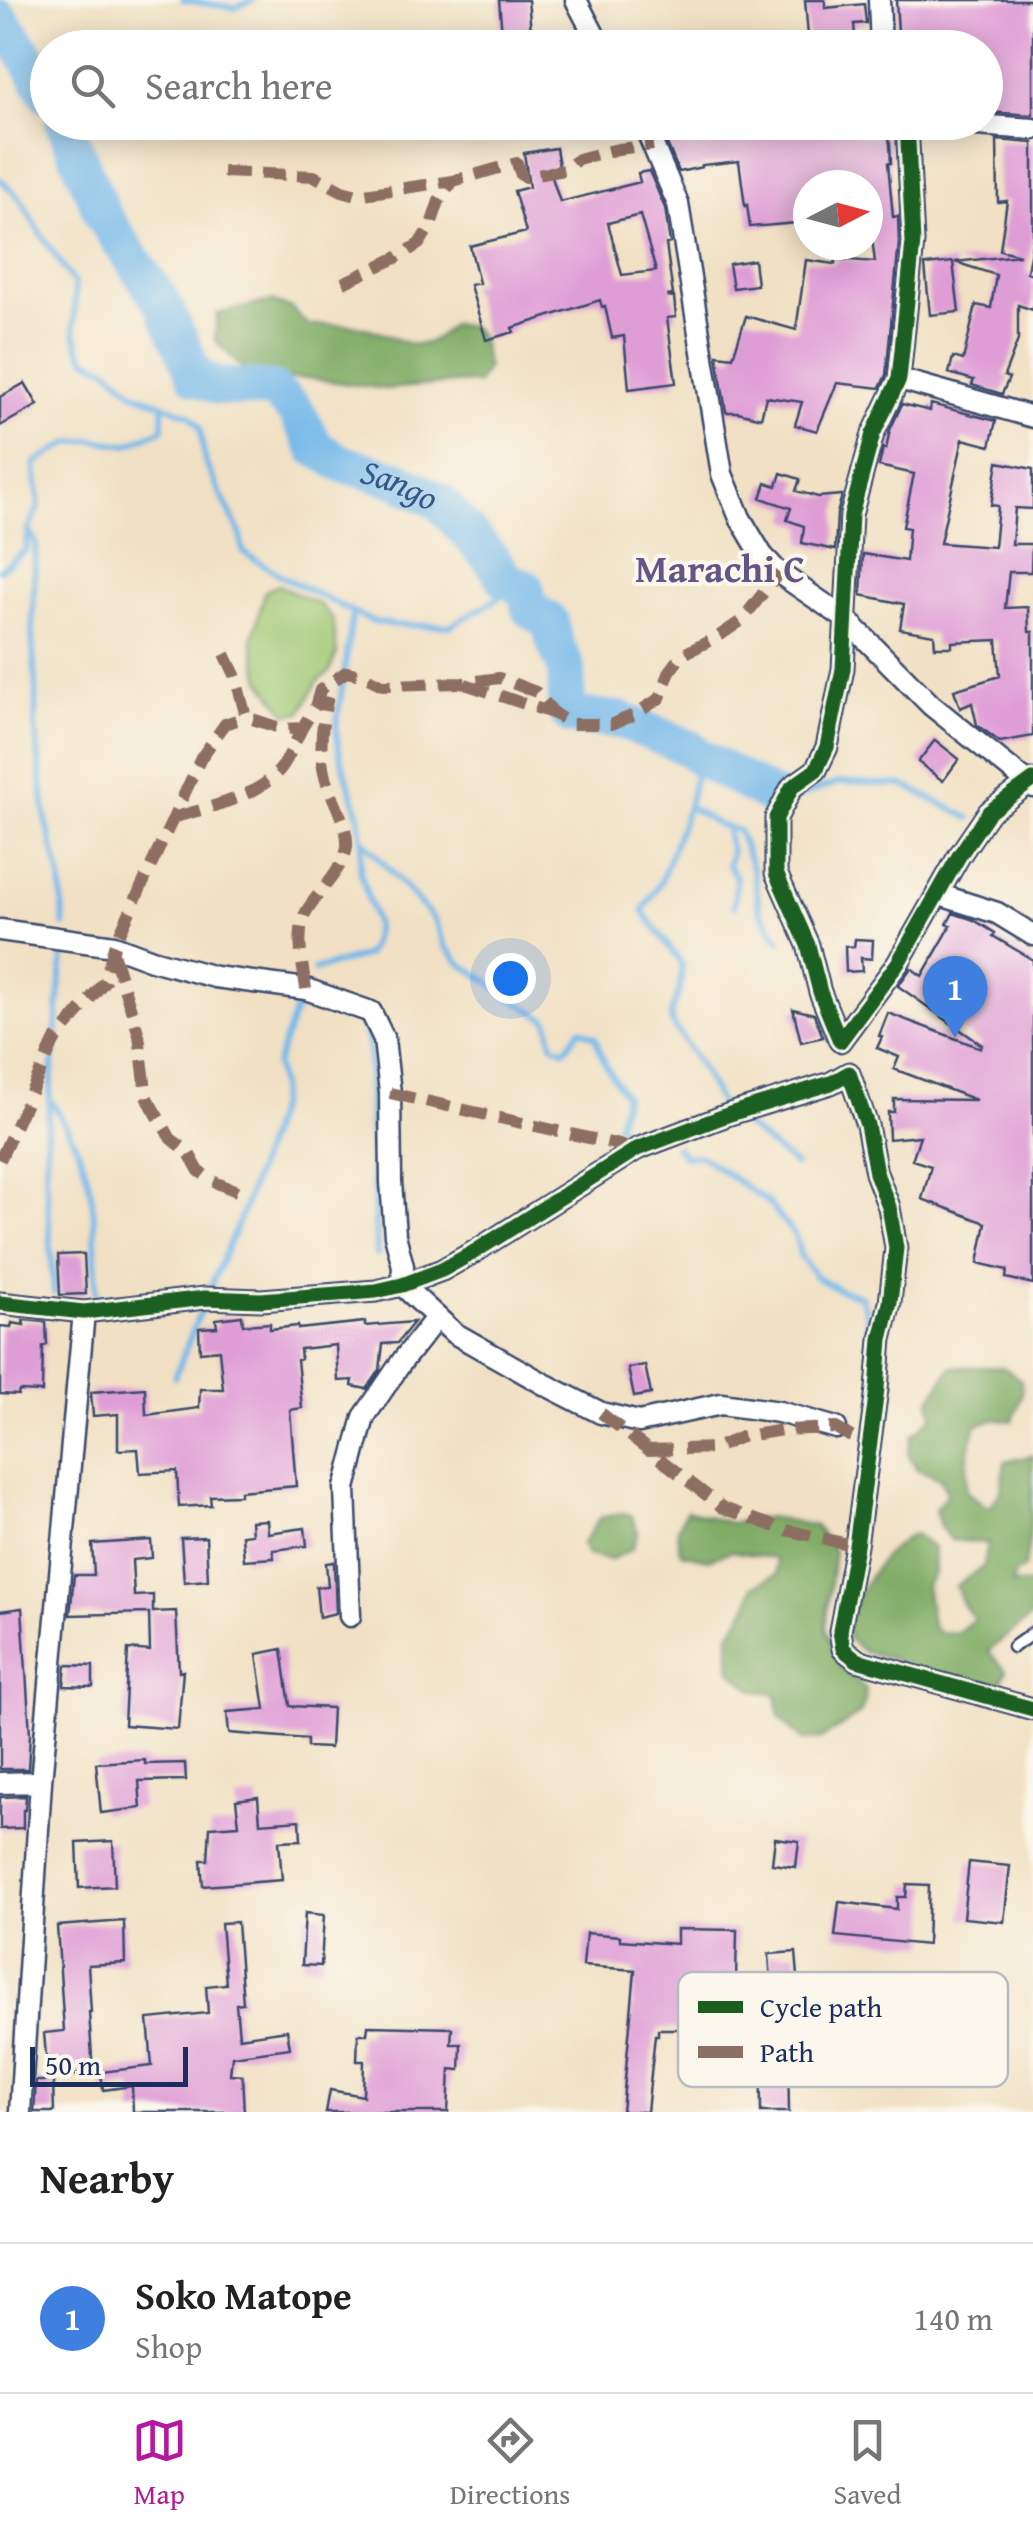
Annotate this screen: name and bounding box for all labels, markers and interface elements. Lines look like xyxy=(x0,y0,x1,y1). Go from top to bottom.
search box xyxy=(30,30,1003,140)
text: Search here xyxy=(145,57,333,113)
icon: search xyxy=(65,58,120,113)
north arrow xyxy=(793,170,883,260)
water label: Sango xyxy=(355,445,448,523)
district label: Marachi C xyxy=(635,540,805,596)
your location xyxy=(485,953,536,1004)
pin: 1 xyxy=(922,956,988,1038)
legend xyxy=(678,1972,1008,2087)
text: Cycle path xyxy=(760,1986,883,2027)
text: Path xyxy=(760,2031,814,2072)
scale bar xyxy=(30,2042,188,2086)
text: 50 m xyxy=(45,2044,101,2085)
text: Nearby xyxy=(40,2147,174,2208)
text: Soko Matope xyxy=(135,2267,352,2323)
text: 1 xyxy=(64,2295,81,2342)
text: 140 m xyxy=(914,2295,993,2342)
text: Shop xyxy=(135,2323,202,2370)
tab: Map xyxy=(132,2413,187,2514)
tab: Directions xyxy=(450,2413,570,2514)
tab: Saved xyxy=(834,2413,901,2514)

